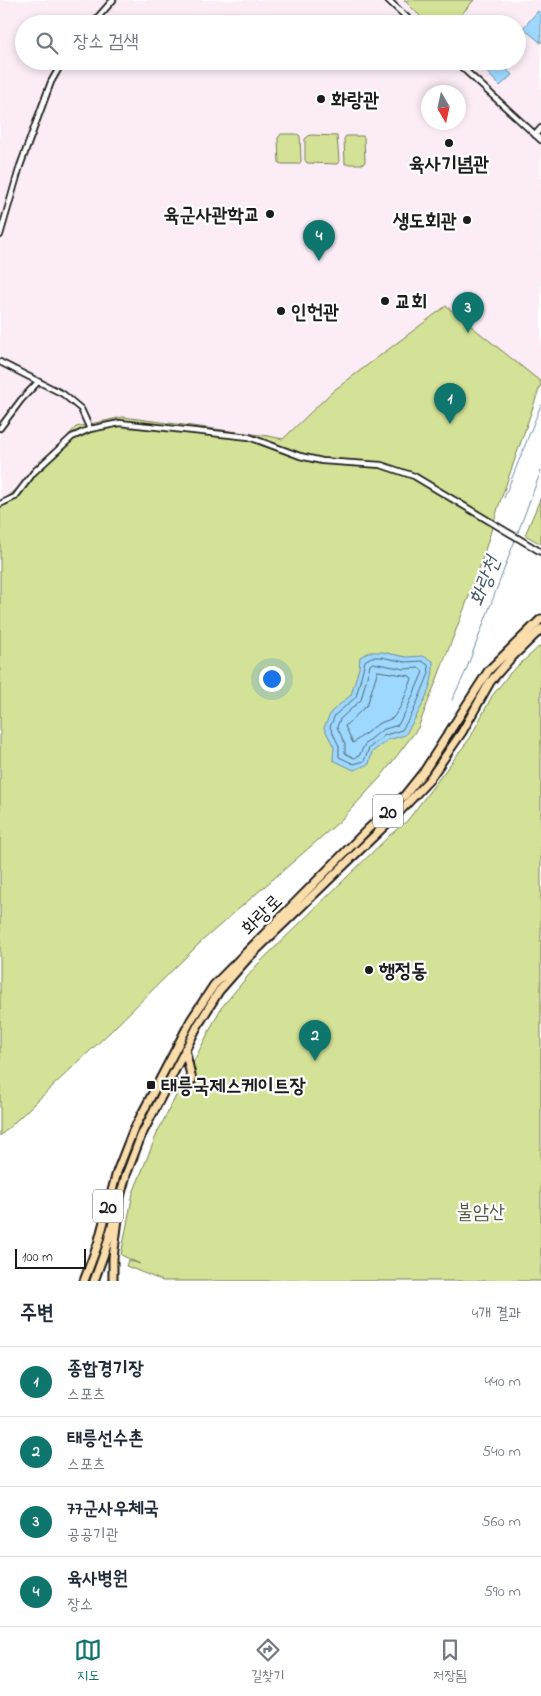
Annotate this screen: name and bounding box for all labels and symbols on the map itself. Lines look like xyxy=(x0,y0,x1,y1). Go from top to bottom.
north arrow xyxy=(421,85,466,130)
place label: 화랑관 xyxy=(331,87,379,116)
marker: 화랑관 xyxy=(315,93,327,105)
marker: 육사기념관 xyxy=(443,137,455,149)
place label: 육사기념관 xyxy=(409,151,489,180)
place label: 육군사관학교 xyxy=(163,202,260,231)
marker: 육군사관학교 xyxy=(264,208,276,220)
place label: 생도회관 xyxy=(393,208,457,237)
marker: 생도회관 xyxy=(461,214,473,226)
pin: 4 xyxy=(303,220,335,261)
place label: 교회 xyxy=(395,289,427,318)
pin: 3 xyxy=(452,292,484,333)
marker: 교회 xyxy=(379,295,391,307)
place label: 인헌관 xyxy=(291,299,339,328)
marker: 인헌관 xyxy=(275,305,287,317)
pin: 1 xyxy=(434,383,466,424)
water label: 화랑천 xyxy=(463,551,510,611)
your location xyxy=(259,666,285,692)
road number: 20 xyxy=(373,794,403,828)
street label: 화랑로 xyxy=(235,888,290,943)
place label: 행정동 xyxy=(378,958,427,987)
marker: 행정동 xyxy=(363,964,375,976)
pin: 2 xyxy=(299,1020,331,1061)
place label: 태릉국제스케이트장 xyxy=(161,1073,306,1102)
marker: 태릉국제스케이트장 xyxy=(145,1079,157,1091)
road number: 20 xyxy=(93,1190,123,1222)
park label: 불암산 xyxy=(457,1199,505,1228)
scale bar xyxy=(15,1246,86,1269)

